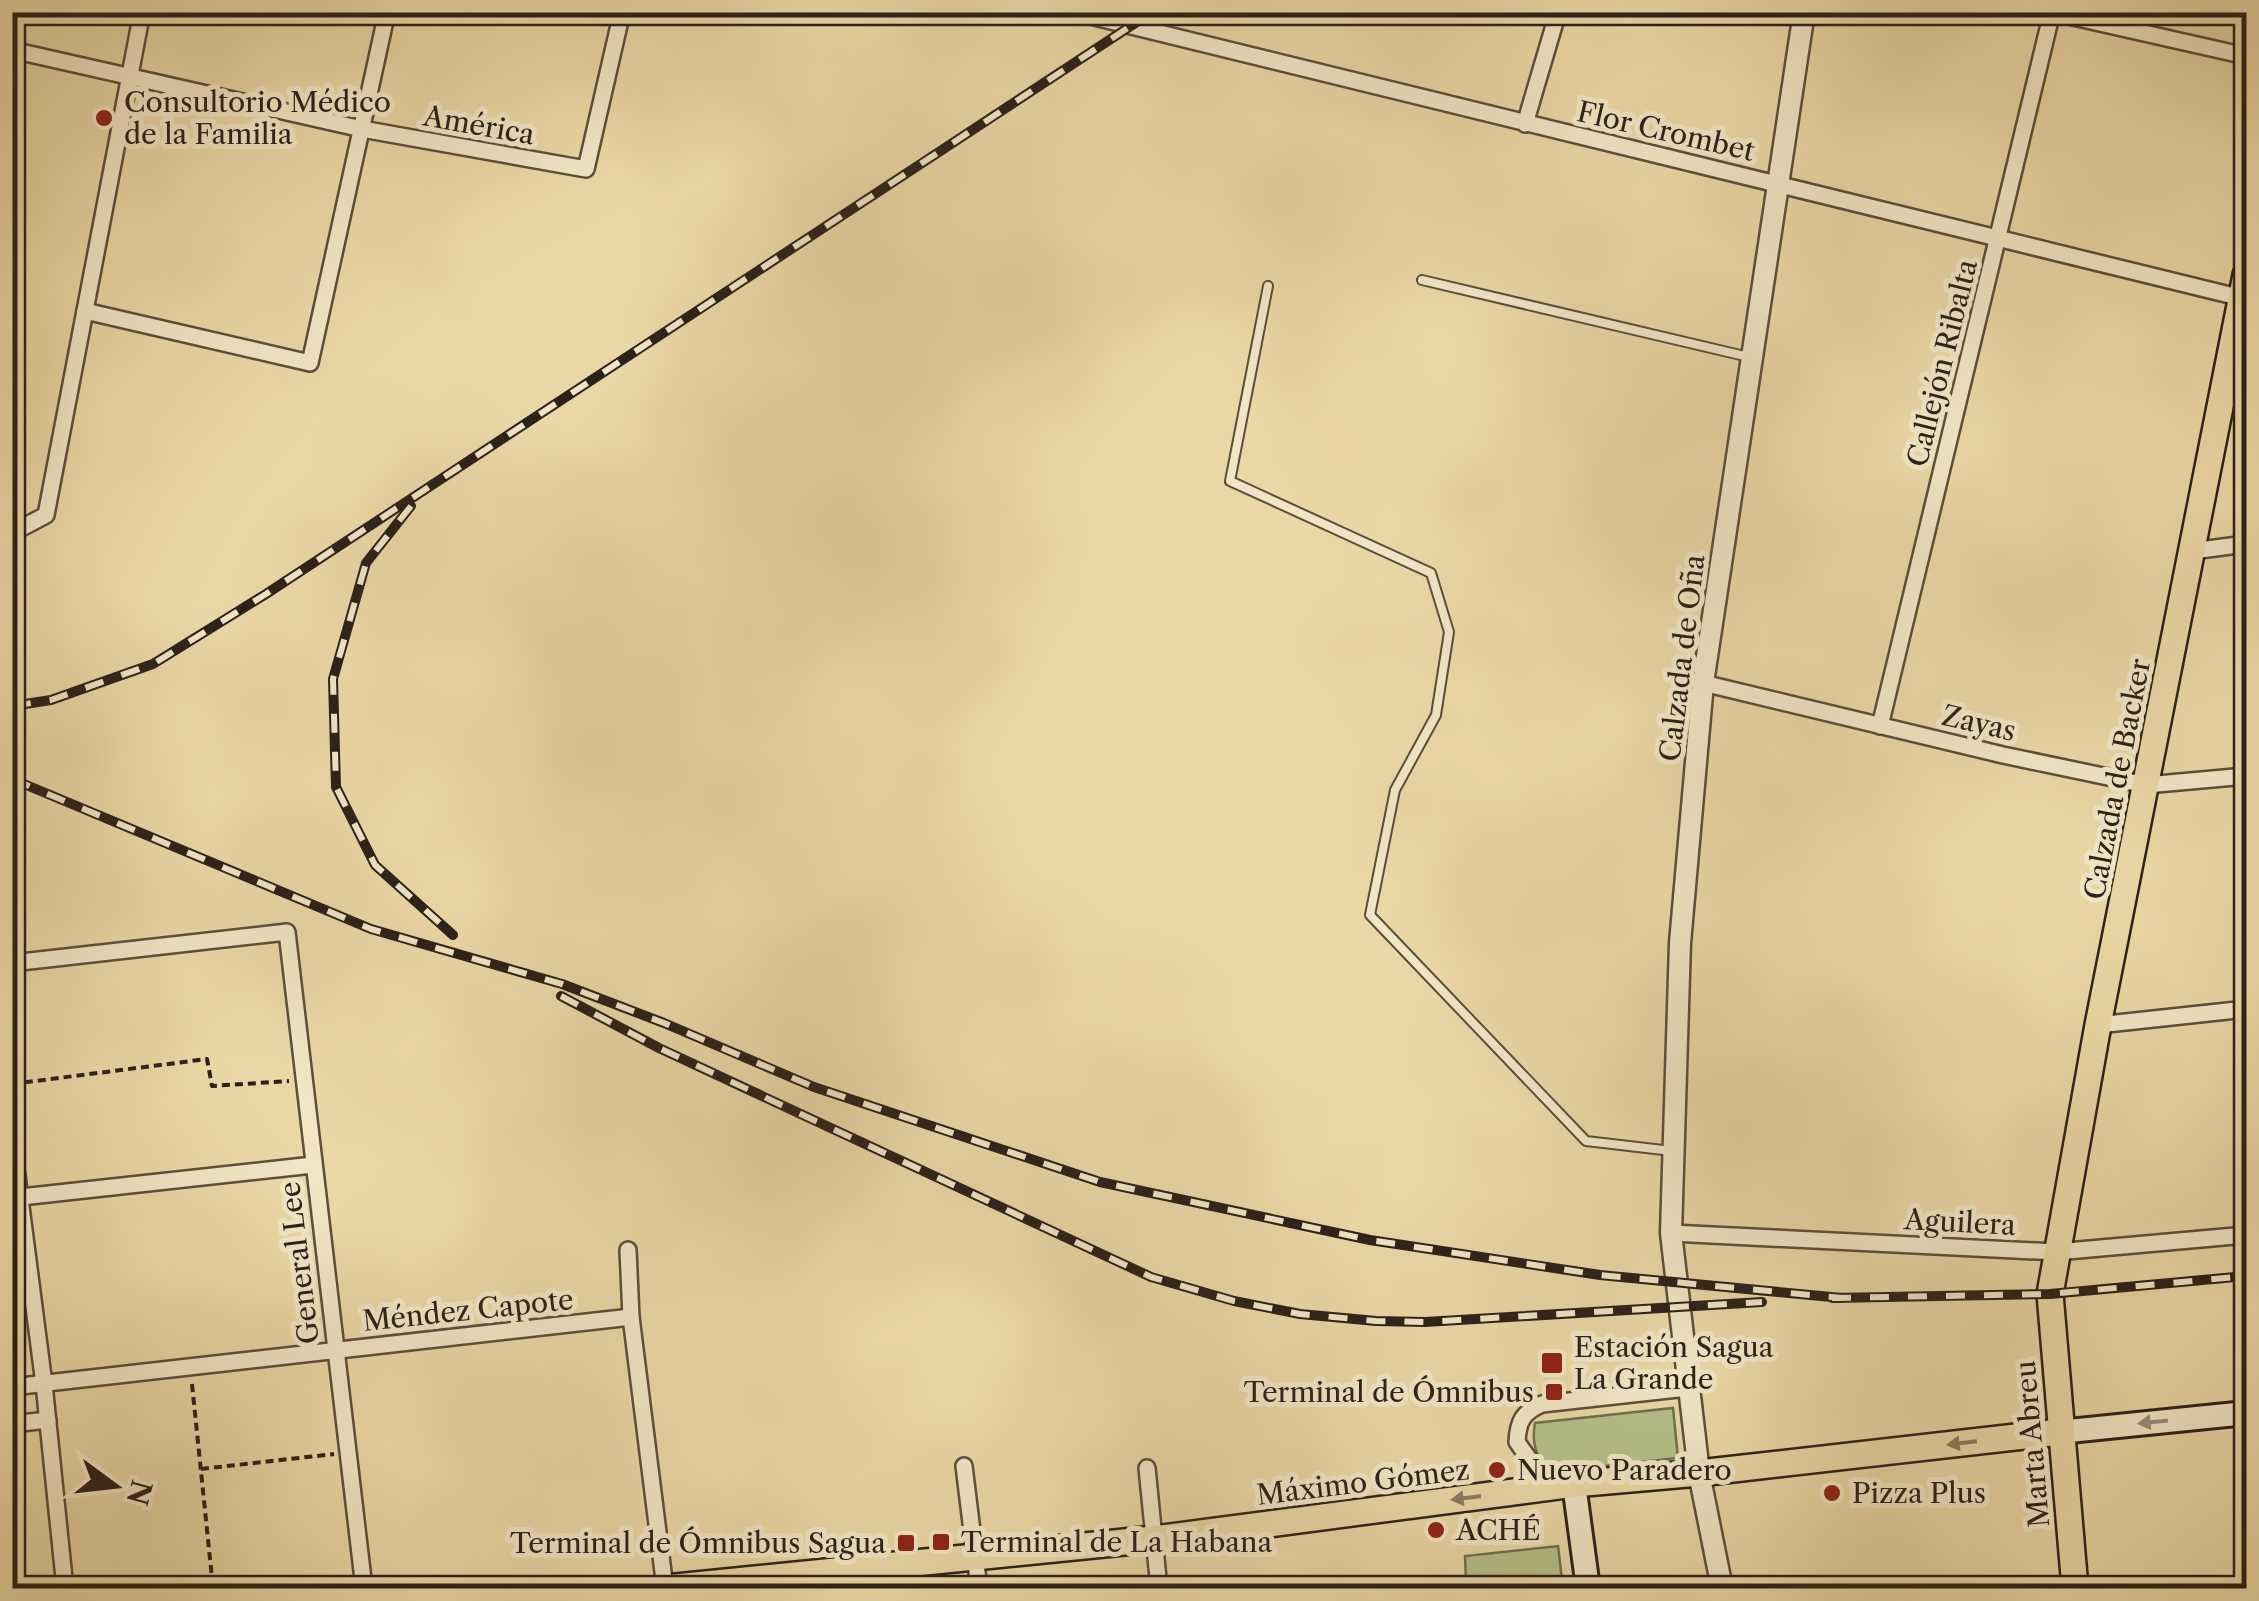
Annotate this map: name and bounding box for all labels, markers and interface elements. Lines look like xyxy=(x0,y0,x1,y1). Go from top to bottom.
place label: Consultorio Médico de la Familia xyxy=(124,85,391,151)
street label: Flor Crombet xyxy=(1574,94,1758,168)
street label: América xyxy=(420,98,537,152)
marker: Consultorio Médico de la Familia xyxy=(93,107,115,129)
street label: Callejón Ribalta xyxy=(1900,256,1984,470)
street label: Calzada de Oña xyxy=(1652,552,1712,763)
street label: Calzada de Backer xyxy=(2077,655,2157,902)
street label: Zayas xyxy=(1939,698,2019,748)
street label: General Lee xyxy=(272,1180,326,1346)
street label: Aguilera xyxy=(1902,1202,2017,1242)
street label: Méndez Capote xyxy=(361,1282,575,1338)
place label: Estación Sagua La Grande xyxy=(1574,1330,1774,1396)
marker: Estación Sagua La Grande xyxy=(1539,1350,1565,1376)
street label: Marta Abreu xyxy=(2008,1359,2056,1529)
place label: Terminal de Ómnibus xyxy=(1244,1375,1534,1409)
marker: Terminal de Ómnibus xyxy=(1543,1381,1565,1403)
one-way arrow xyxy=(2136,1415,2168,1431)
one-way arrow xyxy=(1946,1435,1978,1451)
north arrow xyxy=(65,1436,165,1536)
street label: Máximo Gómez xyxy=(1255,1452,1471,1512)
place label: Nuevo Paradero xyxy=(1517,1453,1732,1487)
marker: Nuevo Paradero xyxy=(1486,1459,1508,1481)
text: N xyxy=(120,1476,159,1509)
place label: Pizza Plus xyxy=(1852,1476,1986,1510)
marker: Pizza Plus xyxy=(1821,1482,1843,1504)
one-way arrow xyxy=(1449,1491,1481,1507)
place label: ACHÉ xyxy=(1455,1513,1541,1547)
marker: ACHÉ xyxy=(1425,1519,1447,1541)
place label: Terminal de La Habana xyxy=(961,1525,1273,1559)
place label: Terminal de Ómnibus Sagua xyxy=(510,1526,886,1560)
marker: Terminal de La Habana xyxy=(930,1531,952,1553)
marker: Terminal de Ómnibus Sagua xyxy=(895,1532,917,1554)

